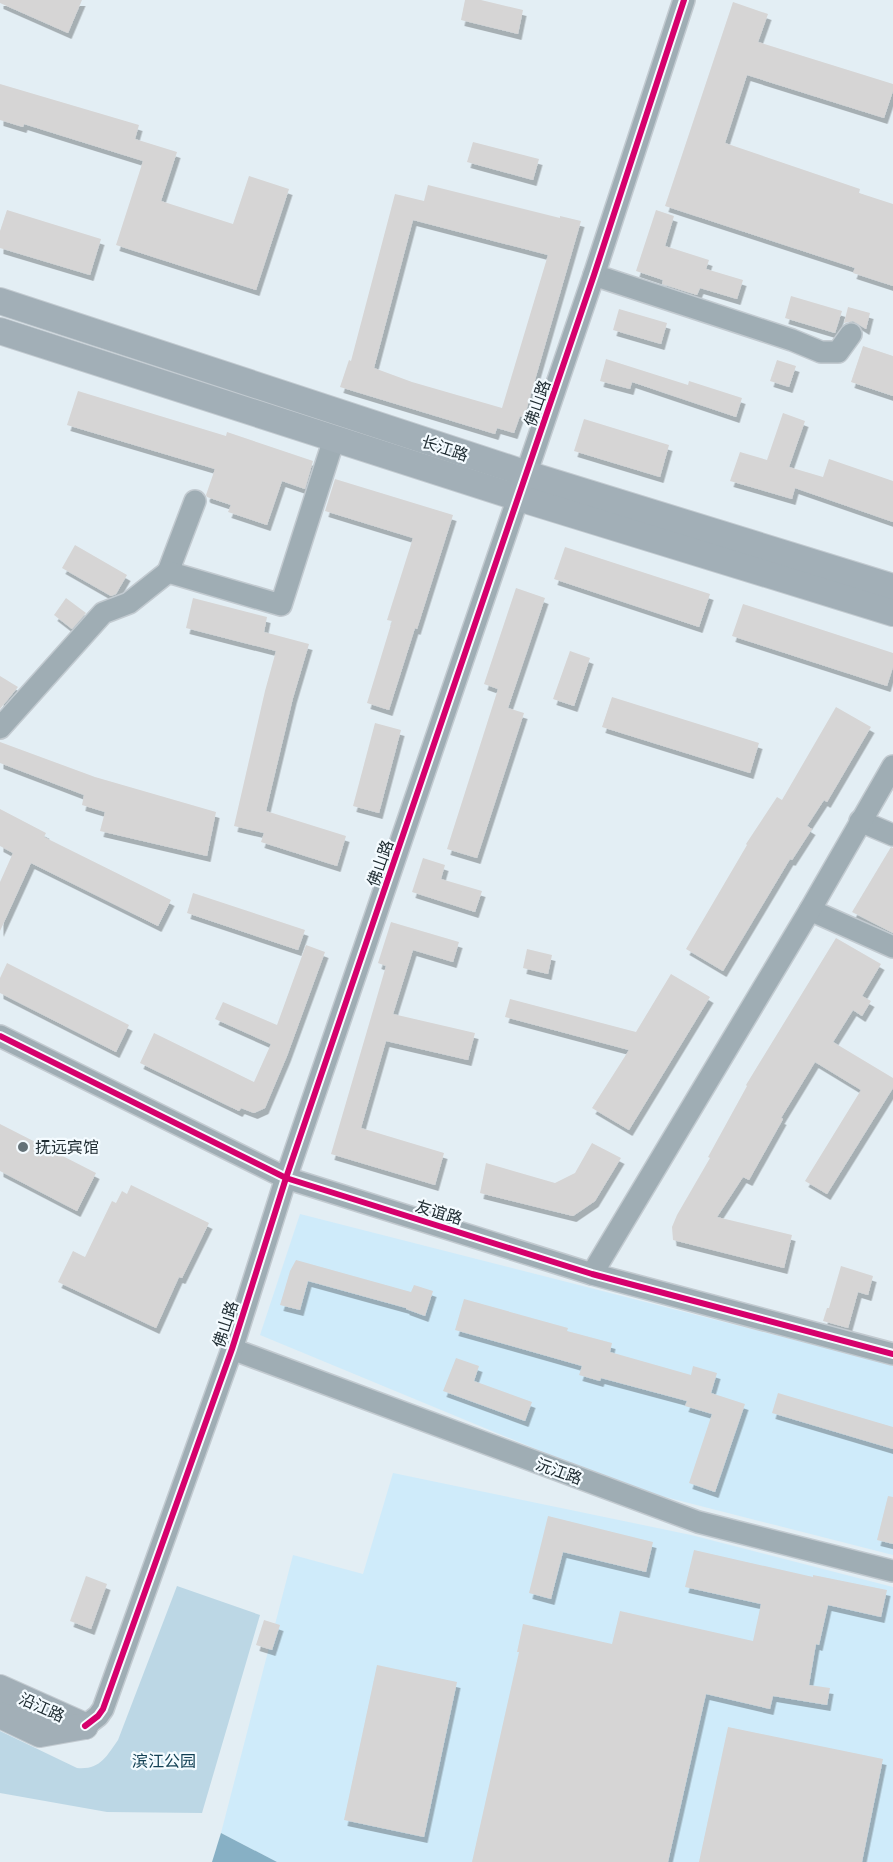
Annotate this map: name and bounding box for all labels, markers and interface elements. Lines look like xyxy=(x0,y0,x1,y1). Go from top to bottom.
street label: 佛山路 xyxy=(519,377,555,429)
street label: 长江路 xyxy=(419,430,471,466)
street label: 佛山路 xyxy=(362,837,398,889)
place label: 抚远宾馆 xyxy=(35,1136,99,1158)
marker: 抚远宾馆 xyxy=(16,1140,30,1154)
street label: 友谊路 xyxy=(413,1194,465,1230)
street label: 佛山路 xyxy=(207,1298,243,1350)
street label: 沅江路 xyxy=(533,1452,585,1490)
street label: 沿江路 xyxy=(16,1687,68,1727)
park label: 滨江公园 xyxy=(132,1750,196,1772)

